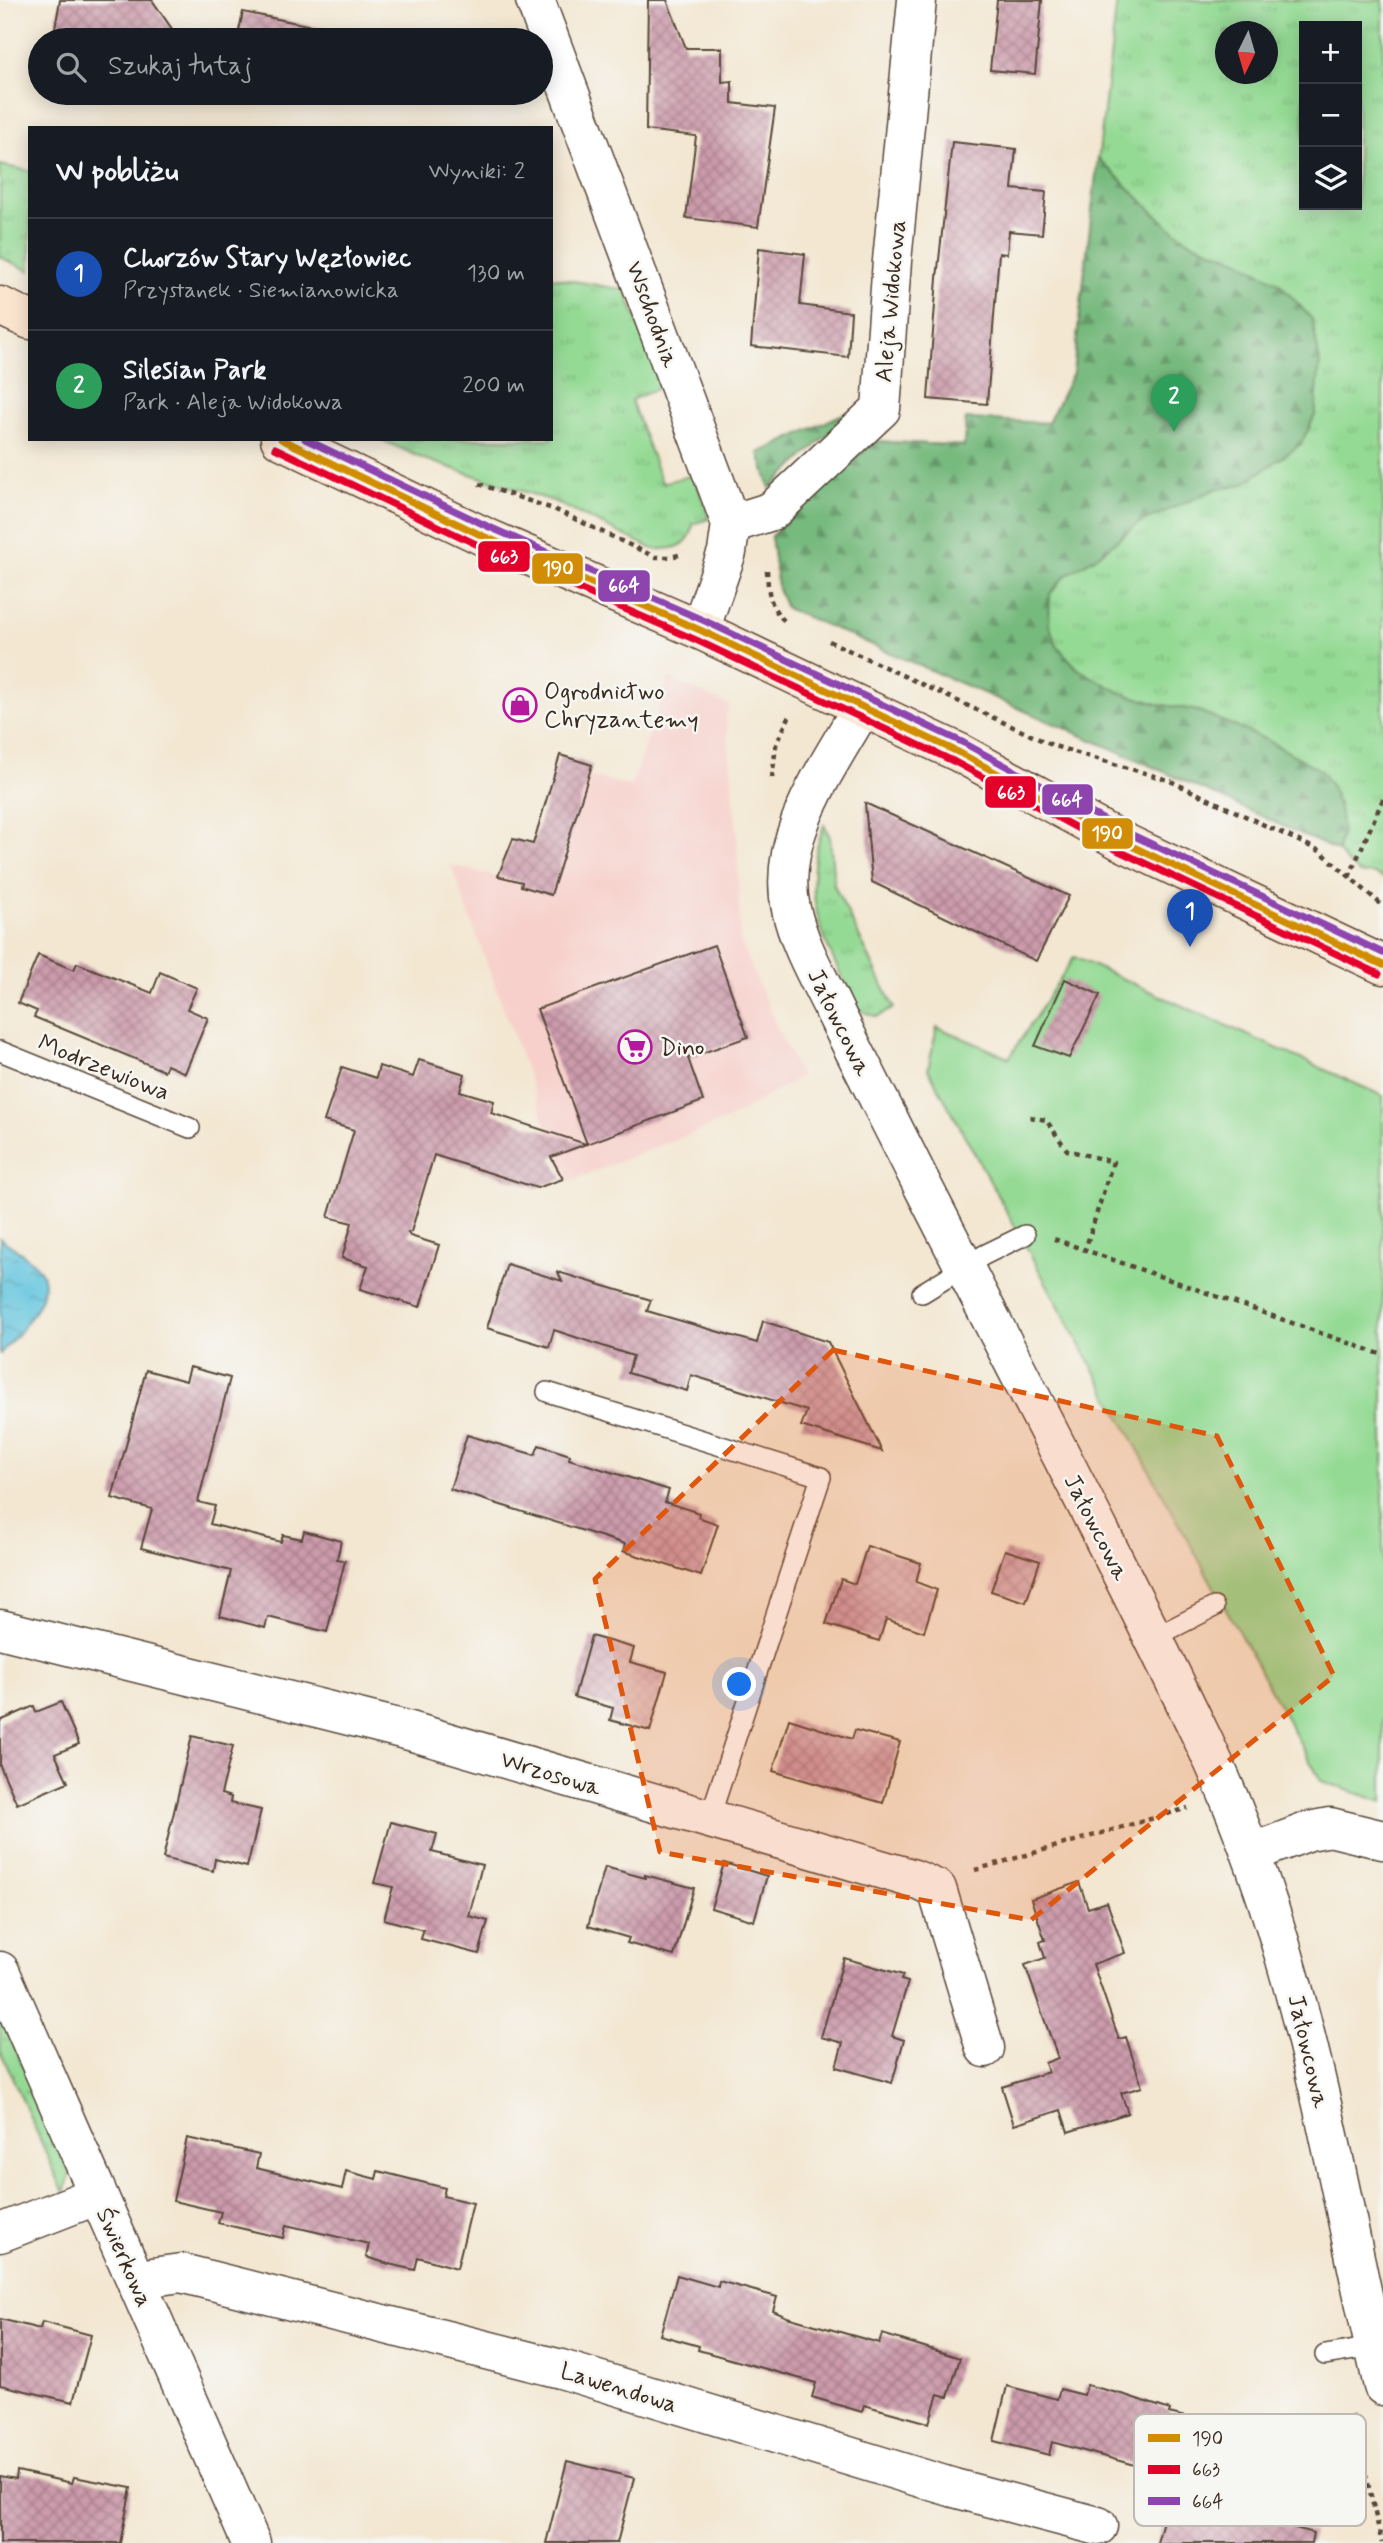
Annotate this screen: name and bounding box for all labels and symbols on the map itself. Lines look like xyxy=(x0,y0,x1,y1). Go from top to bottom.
north arrow xyxy=(1215,21,1278,84)
street label: Aleja Widokowa xyxy=(869,218,914,384)
street label: Wschodnia xyxy=(618,257,685,372)
pin: 2 xyxy=(1151,374,1197,432)
line badge: 663 xyxy=(477,540,531,573)
text: 663 xyxy=(490,545,518,570)
line badge: 190 xyxy=(531,552,584,585)
text: 190 xyxy=(542,557,574,582)
line badge: 664 xyxy=(597,569,651,603)
text: 664 xyxy=(608,574,641,599)
place label: Ogrodnictwo Chryzantemy xyxy=(544,677,698,736)
shop icon: Ogrodnictwo Chryzantemy xyxy=(501,686,539,724)
line badge: 663 xyxy=(984,775,1037,809)
text: 663 xyxy=(997,781,1025,806)
line badge: 664 xyxy=(1041,783,1094,816)
text: 664 xyxy=(1051,788,1084,813)
line badge: 190 xyxy=(1081,817,1134,850)
text: 190 xyxy=(1091,822,1123,847)
pin: 1 xyxy=(1167,889,1213,947)
street label: Jałowcowa xyxy=(799,964,878,1082)
street label: Modrzewiowa xyxy=(33,1028,174,1109)
supermarket icon: Dino xyxy=(616,1028,654,1066)
place label: Dino xyxy=(660,1033,705,1064)
street label: Jałowcowa xyxy=(1056,1469,1136,1587)
your location xyxy=(722,1667,756,1701)
street label: Wrzosowa xyxy=(497,1744,605,1805)
street label: Jałowcowa xyxy=(1279,1992,1336,2112)
street label: Świerkowa xyxy=(88,2203,160,2312)
street label: Lawendowa xyxy=(556,2356,681,2421)
legend xyxy=(1134,2414,1366,2526)
text: 190 xyxy=(1192,2427,1223,2452)
text: 663 xyxy=(1192,2458,1220,2483)
text: 664 xyxy=(1192,2490,1223,2515)

